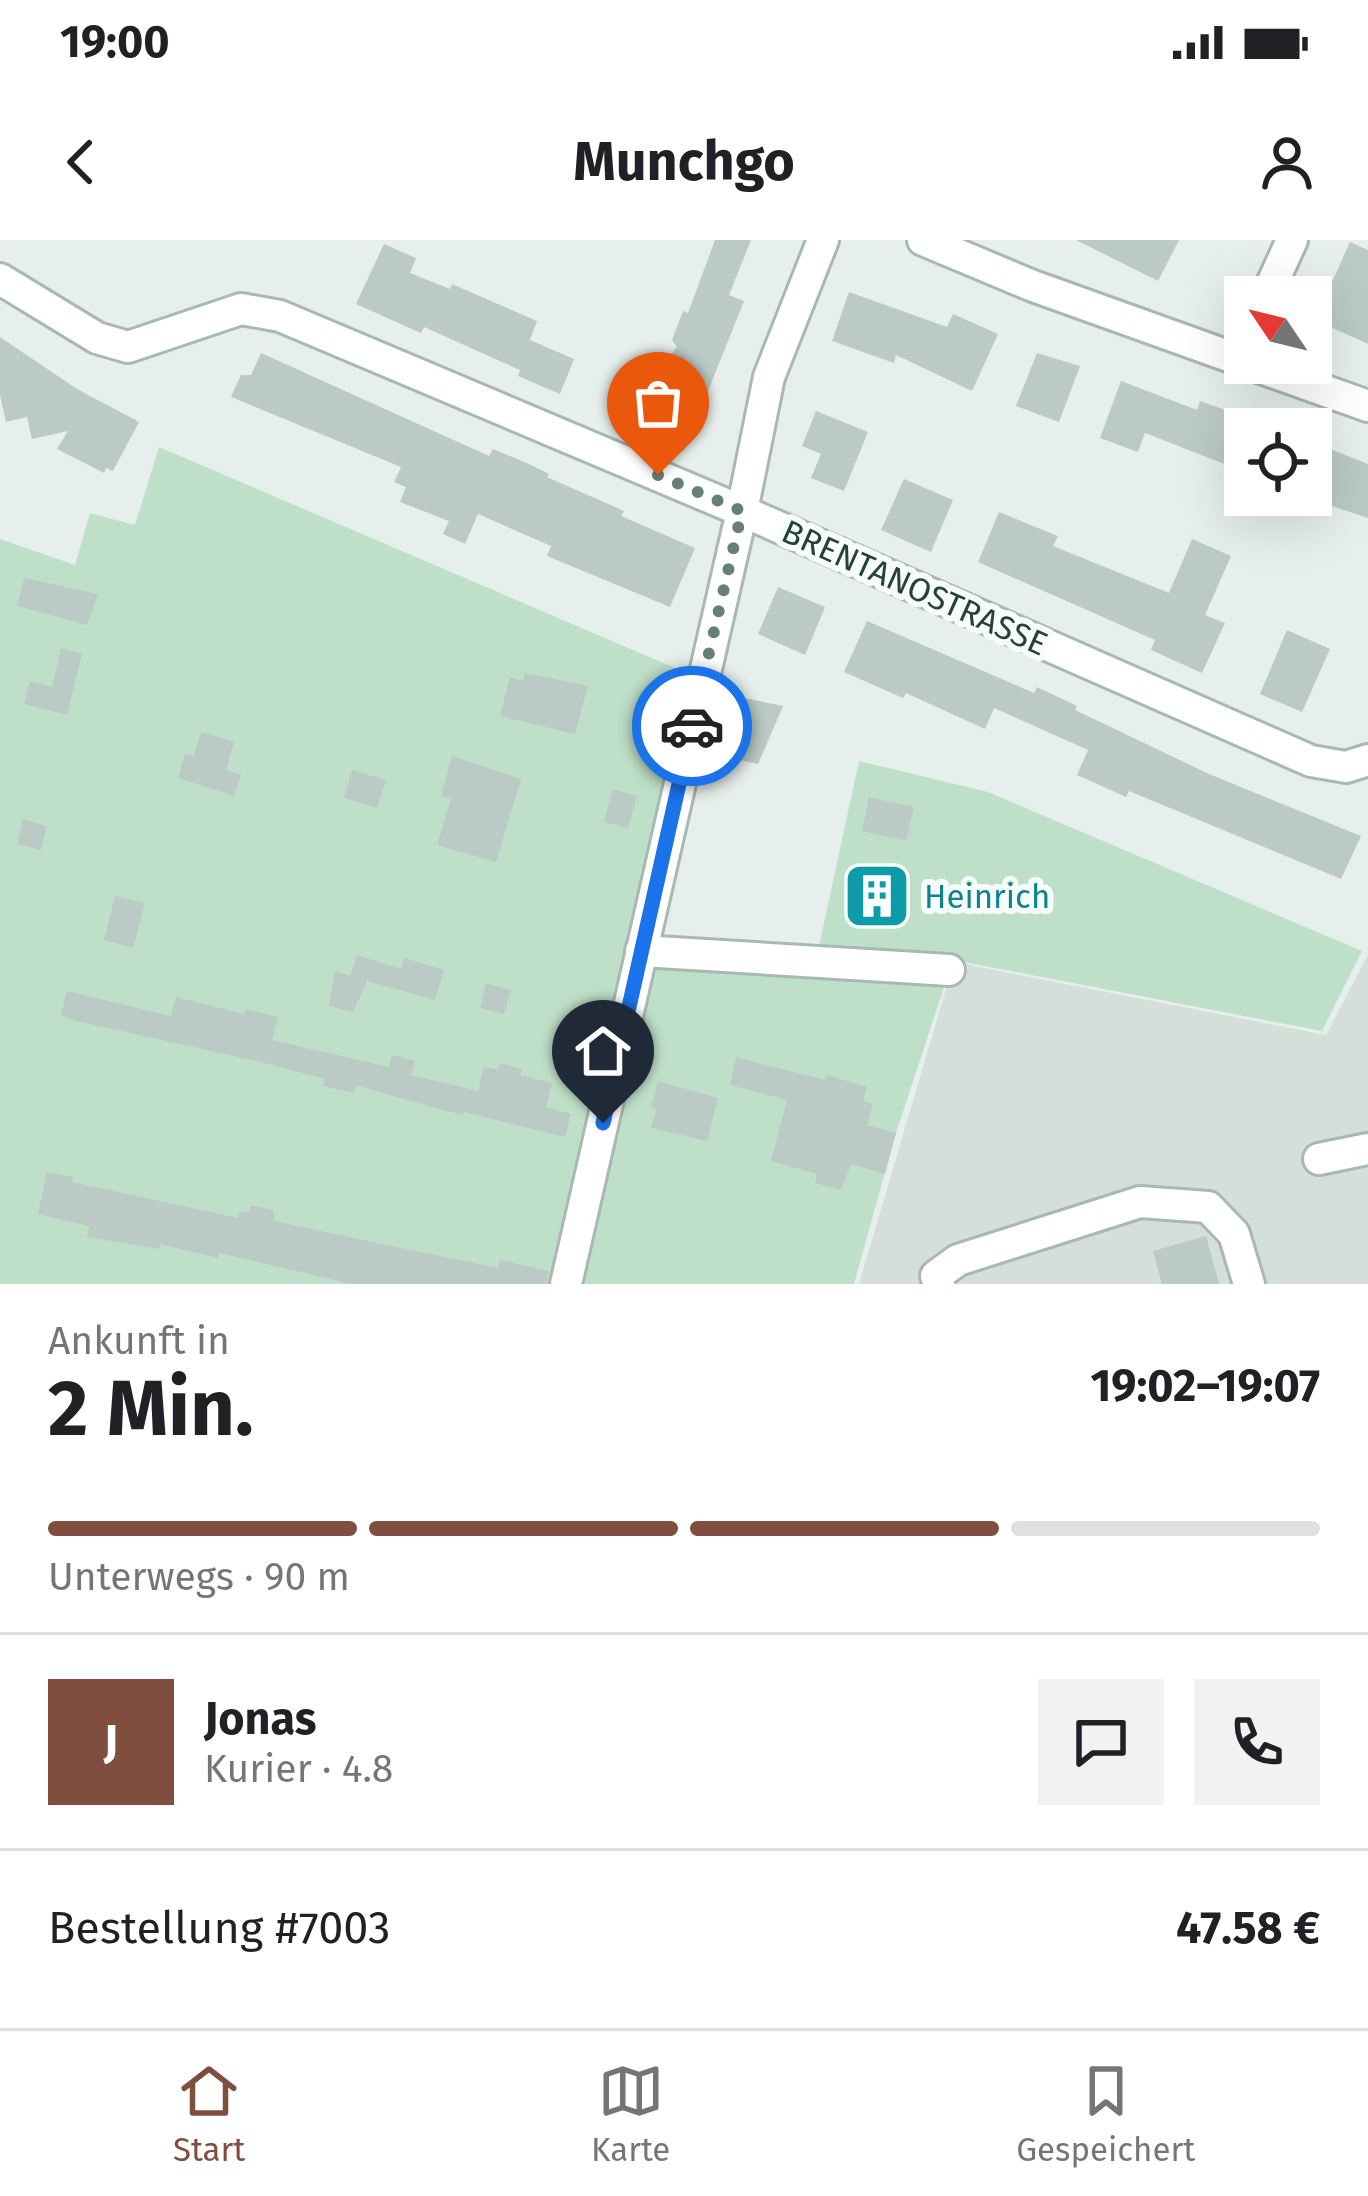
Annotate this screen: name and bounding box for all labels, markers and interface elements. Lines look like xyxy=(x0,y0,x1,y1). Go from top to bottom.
text: 19:00 xyxy=(60,15,170,69)
icon: back xyxy=(48,129,114,195)
icon: person xyxy=(1254,129,1320,195)
text: Munchgo xyxy=(573,130,795,194)
north arrow xyxy=(1224,276,1332,384)
map controls xyxy=(1224,276,1332,516)
pin xyxy=(607,352,709,475)
icon: bag xyxy=(625,370,691,436)
button: locate xyxy=(1224,408,1332,516)
street label: BRENTANOSTRASSE xyxy=(776,511,1054,664)
courier xyxy=(632,666,752,786)
icon: car xyxy=(659,693,725,759)
building icon: Heinrich xyxy=(842,861,912,931)
place label: Heinrich xyxy=(924,877,1050,917)
pin xyxy=(552,1000,654,1123)
icon: home xyxy=(570,1018,636,1084)
text: Ankunft in xyxy=(48,1318,230,1364)
text: 19:02–19:07 xyxy=(1090,1359,1320,1413)
text: 2 Min. xyxy=(48,1362,254,1456)
text: Unterwegs · 90 m xyxy=(48,1554,350,1600)
button: chat xyxy=(1038,1679,1164,1805)
button: phone xyxy=(1194,1679,1320,1805)
text: Jonas xyxy=(204,1692,316,1746)
text: J xyxy=(104,1715,118,1769)
text: Kurier · 4.8 xyxy=(204,1746,393,1792)
text: Bestellung #7003 xyxy=(48,1901,390,1955)
text: 47.58 € xyxy=(1176,1901,1320,1955)
tab: Start xyxy=(173,2058,245,2170)
tab: Karte xyxy=(591,2058,670,2170)
tab: Gespeichert xyxy=(1016,2058,1195,2170)

